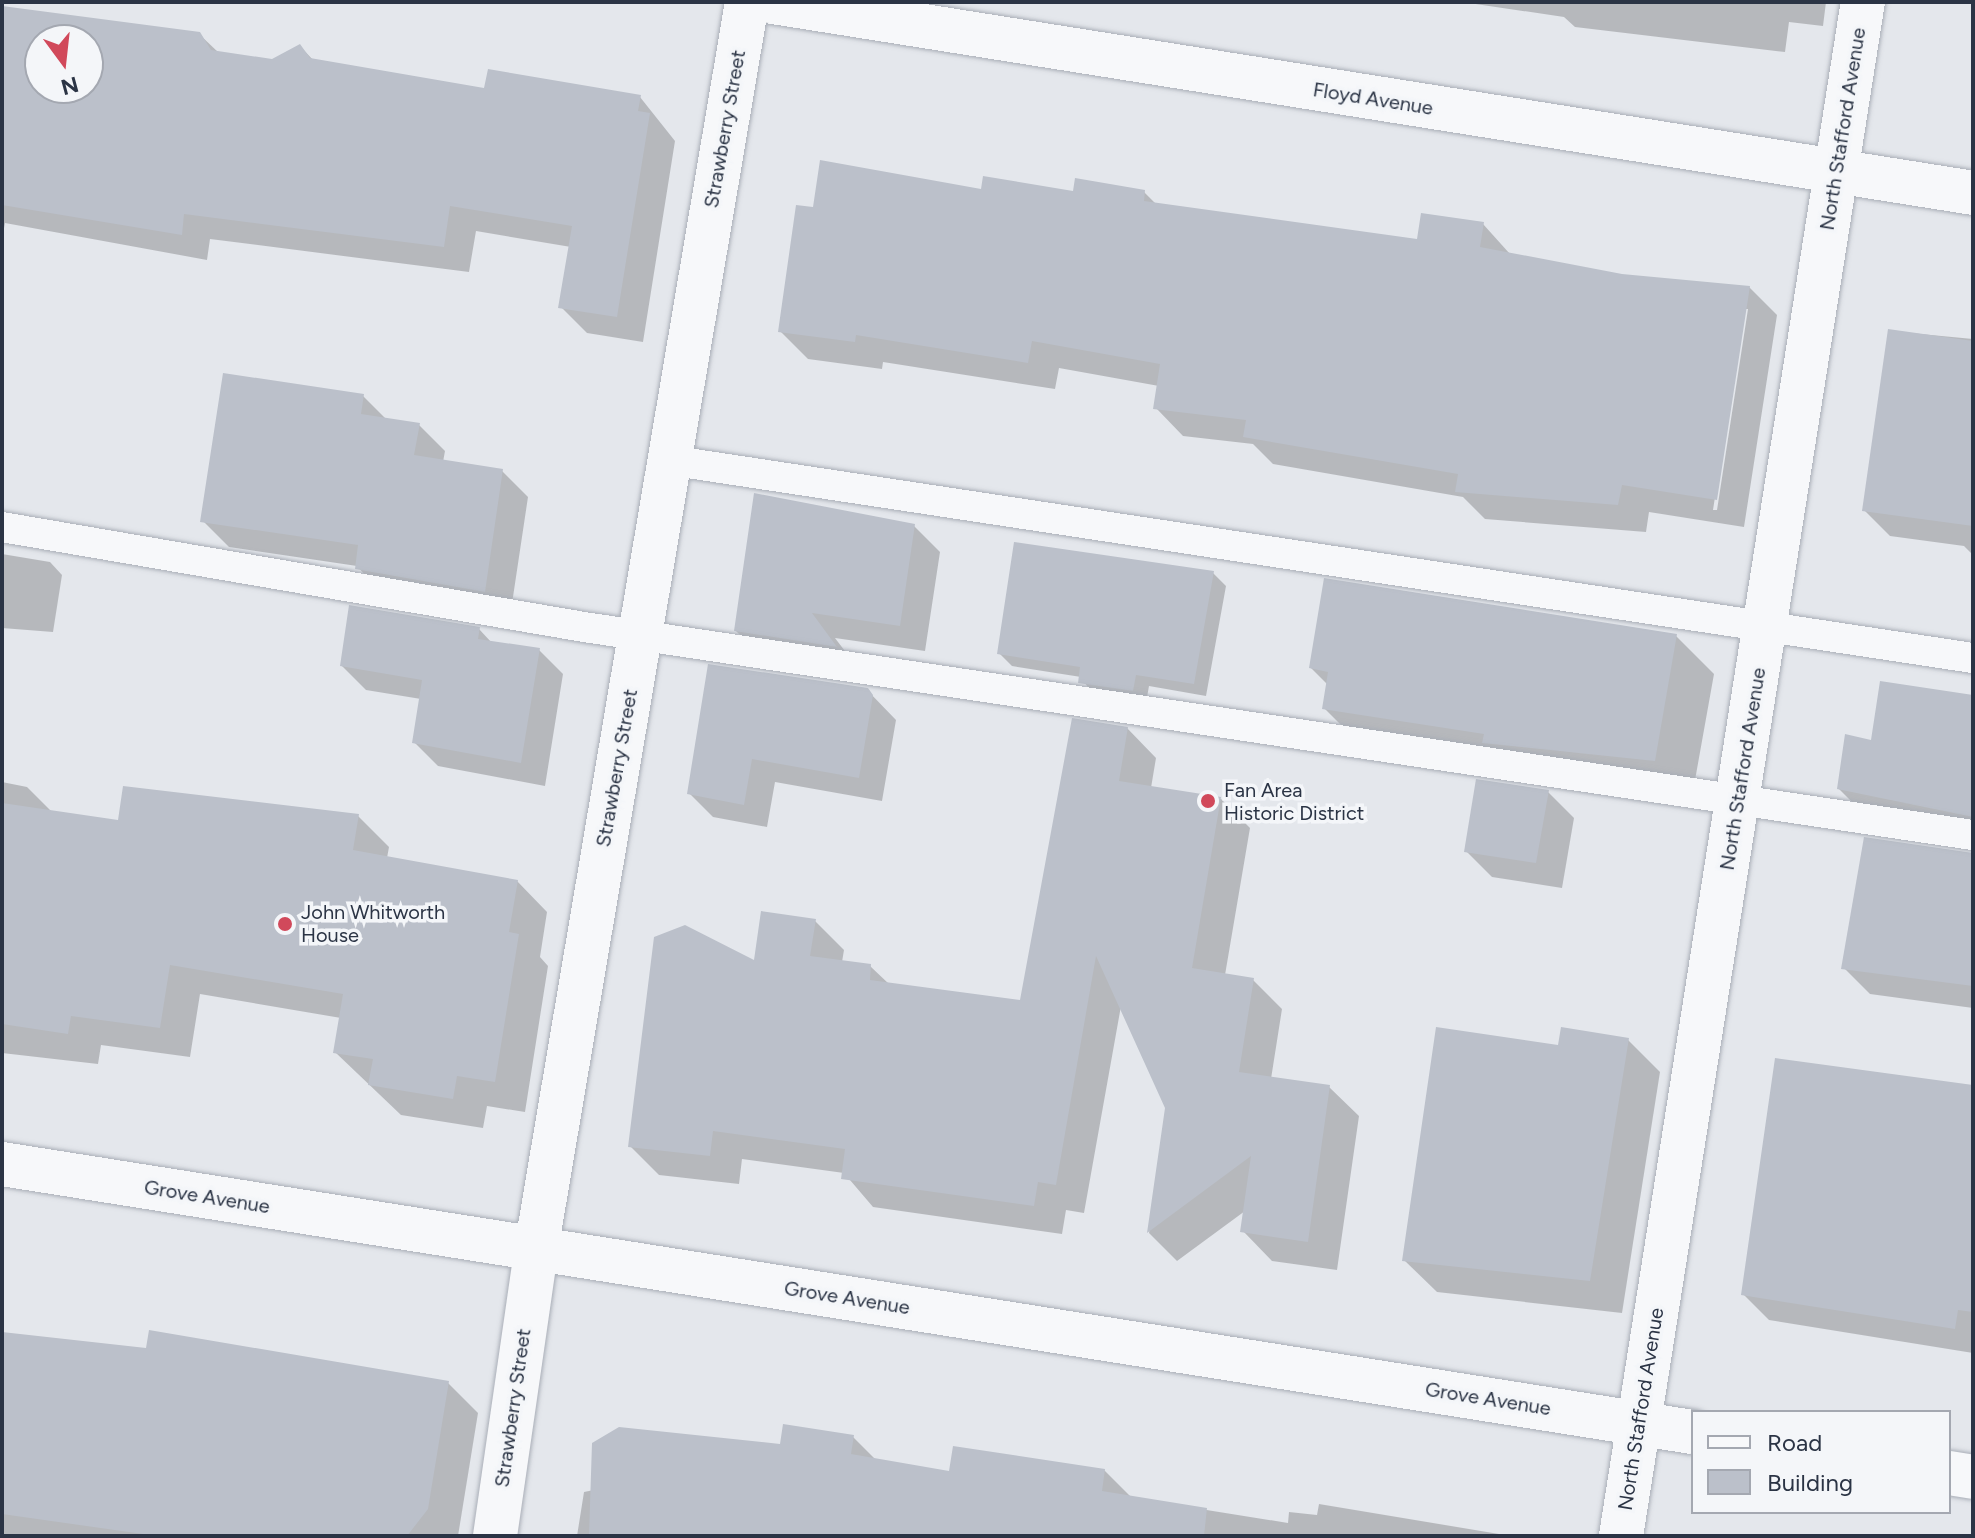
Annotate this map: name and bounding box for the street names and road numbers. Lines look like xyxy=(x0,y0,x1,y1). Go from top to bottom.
street label: North Stafford Avenue xyxy=(1815,26,1871,232)
street label: Strawberry Street xyxy=(699,48,751,210)
street label: Floyd Avenue xyxy=(1311,78,1435,120)
street label: North Stafford Avenue xyxy=(1715,666,1771,872)
street label: Strawberry Street xyxy=(591,687,643,849)
street label: Grove Avenue xyxy=(142,1175,272,1219)
street label: Grove Avenue xyxy=(782,1276,912,1320)
street label: North Stafford Avenue xyxy=(1613,1306,1669,1512)
street label: Strawberry Street xyxy=(490,1327,536,1489)
street label: Grove Avenue xyxy=(1423,1377,1553,1421)

